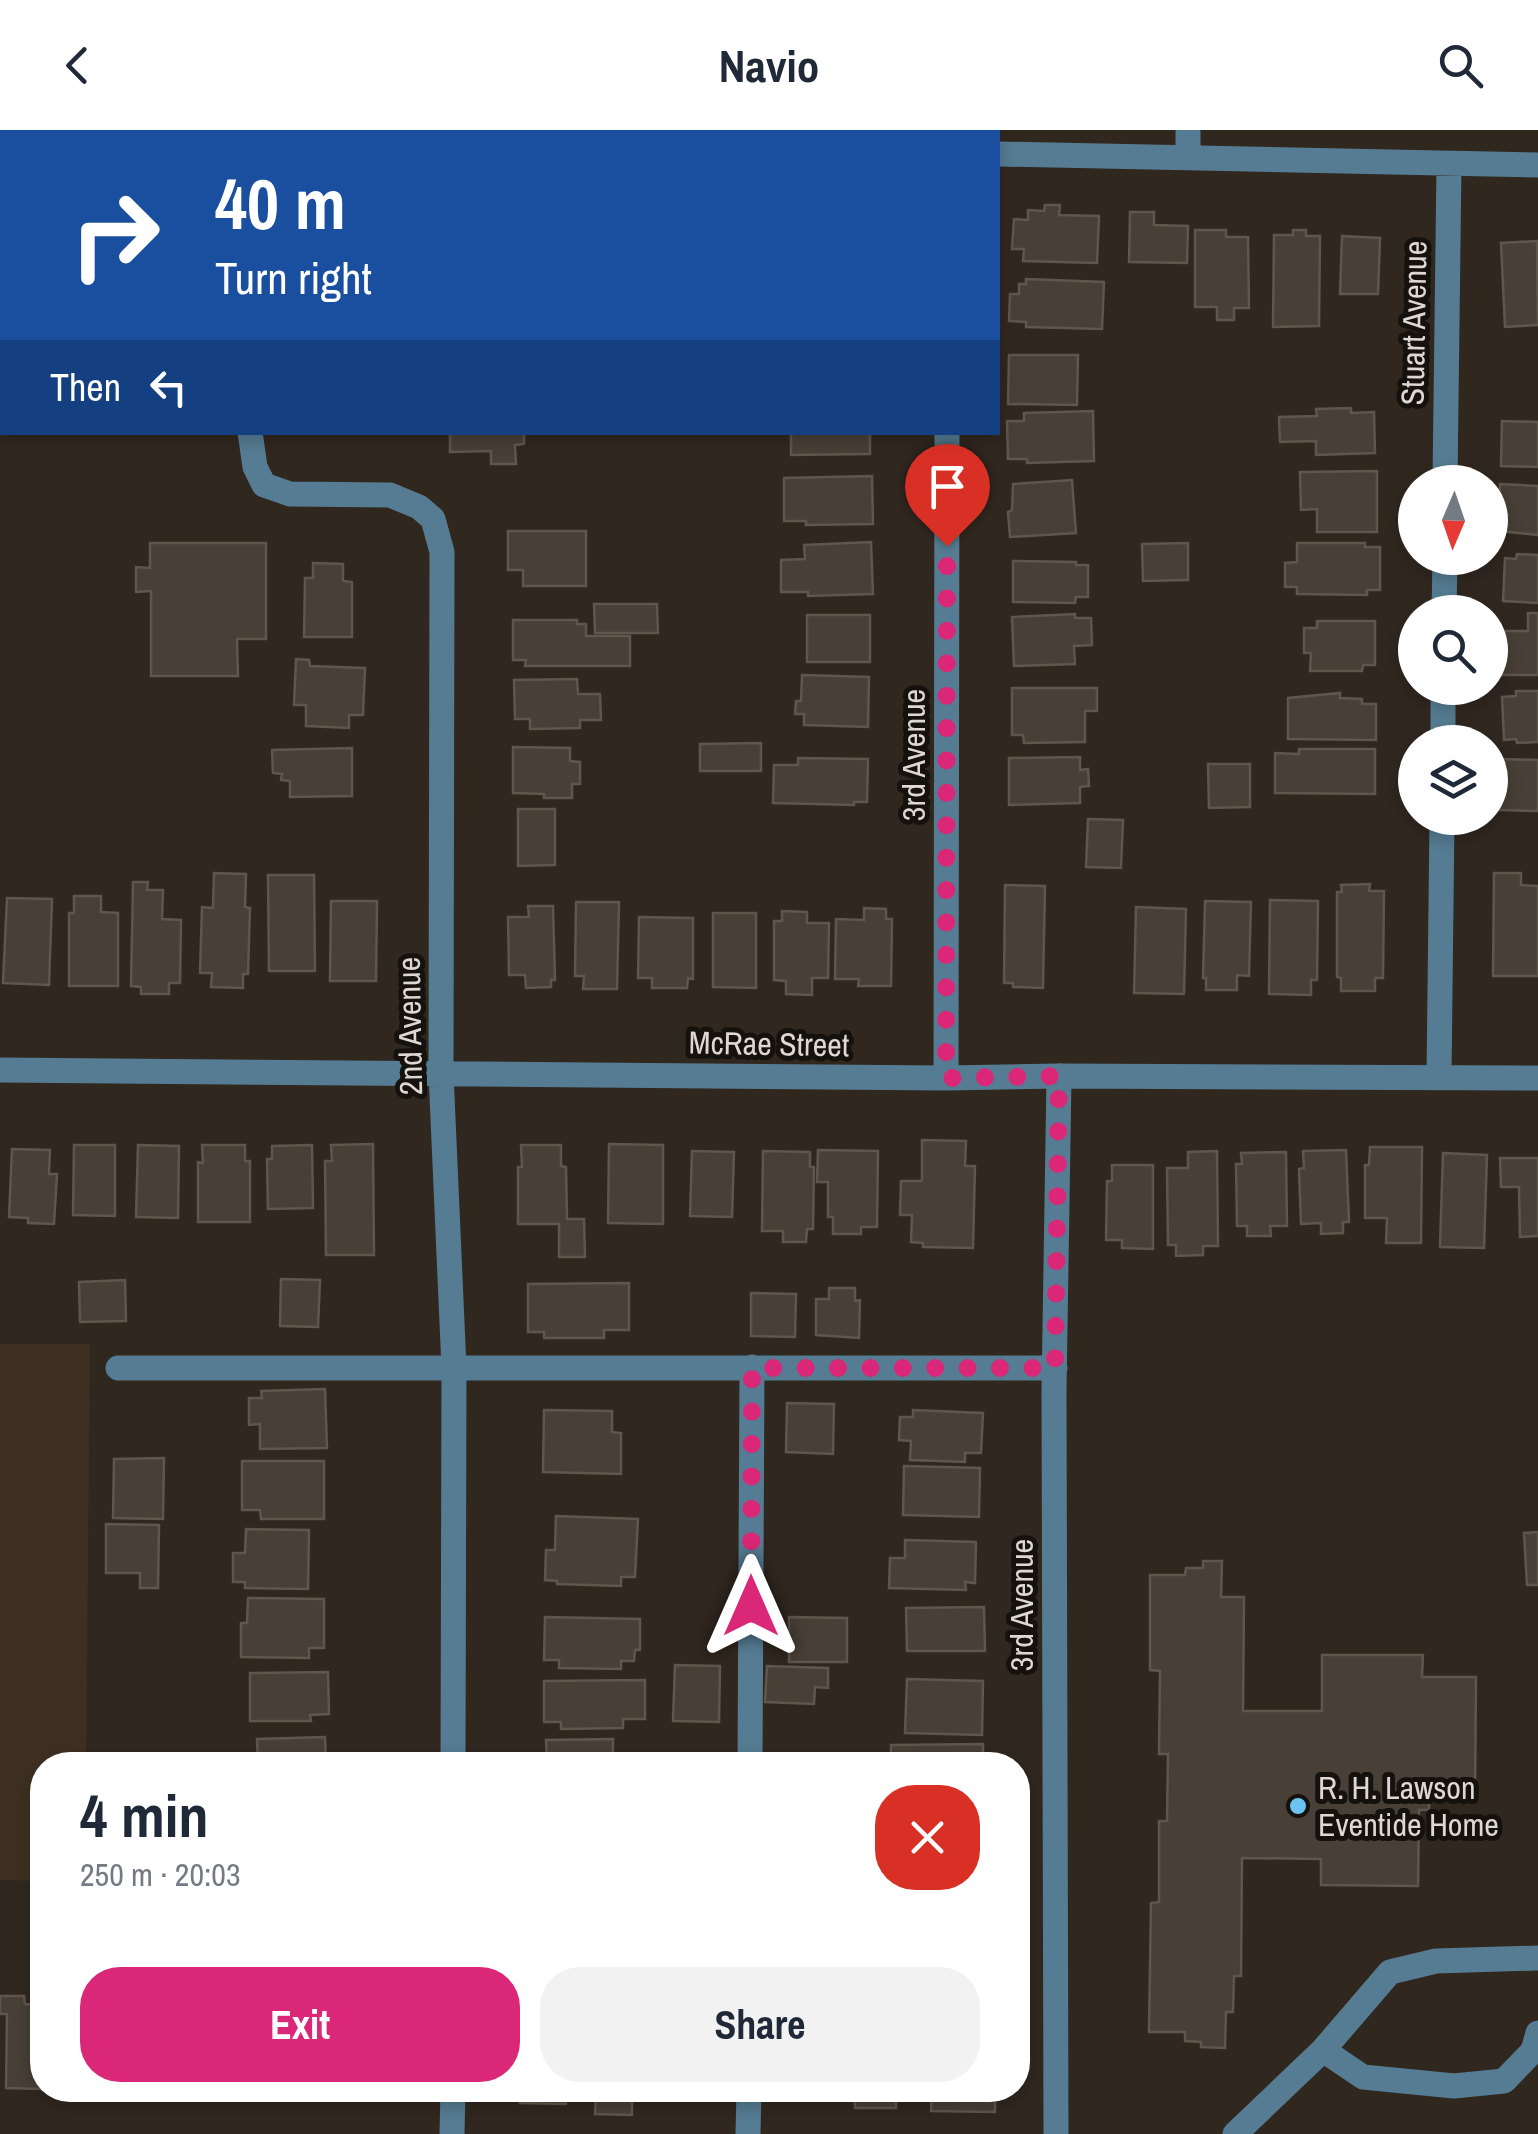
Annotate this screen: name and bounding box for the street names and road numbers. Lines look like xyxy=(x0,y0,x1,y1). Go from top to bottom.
street label: Stuart Avenue xyxy=(1391,240,1436,406)
street label: 3rd Avenue xyxy=(892,689,935,821)
street label: 2nd Avenue xyxy=(387,957,432,1095)
street label: McRae Street xyxy=(688,1021,850,1066)
street label: 3rd Avenue xyxy=(1000,1539,1043,1671)

